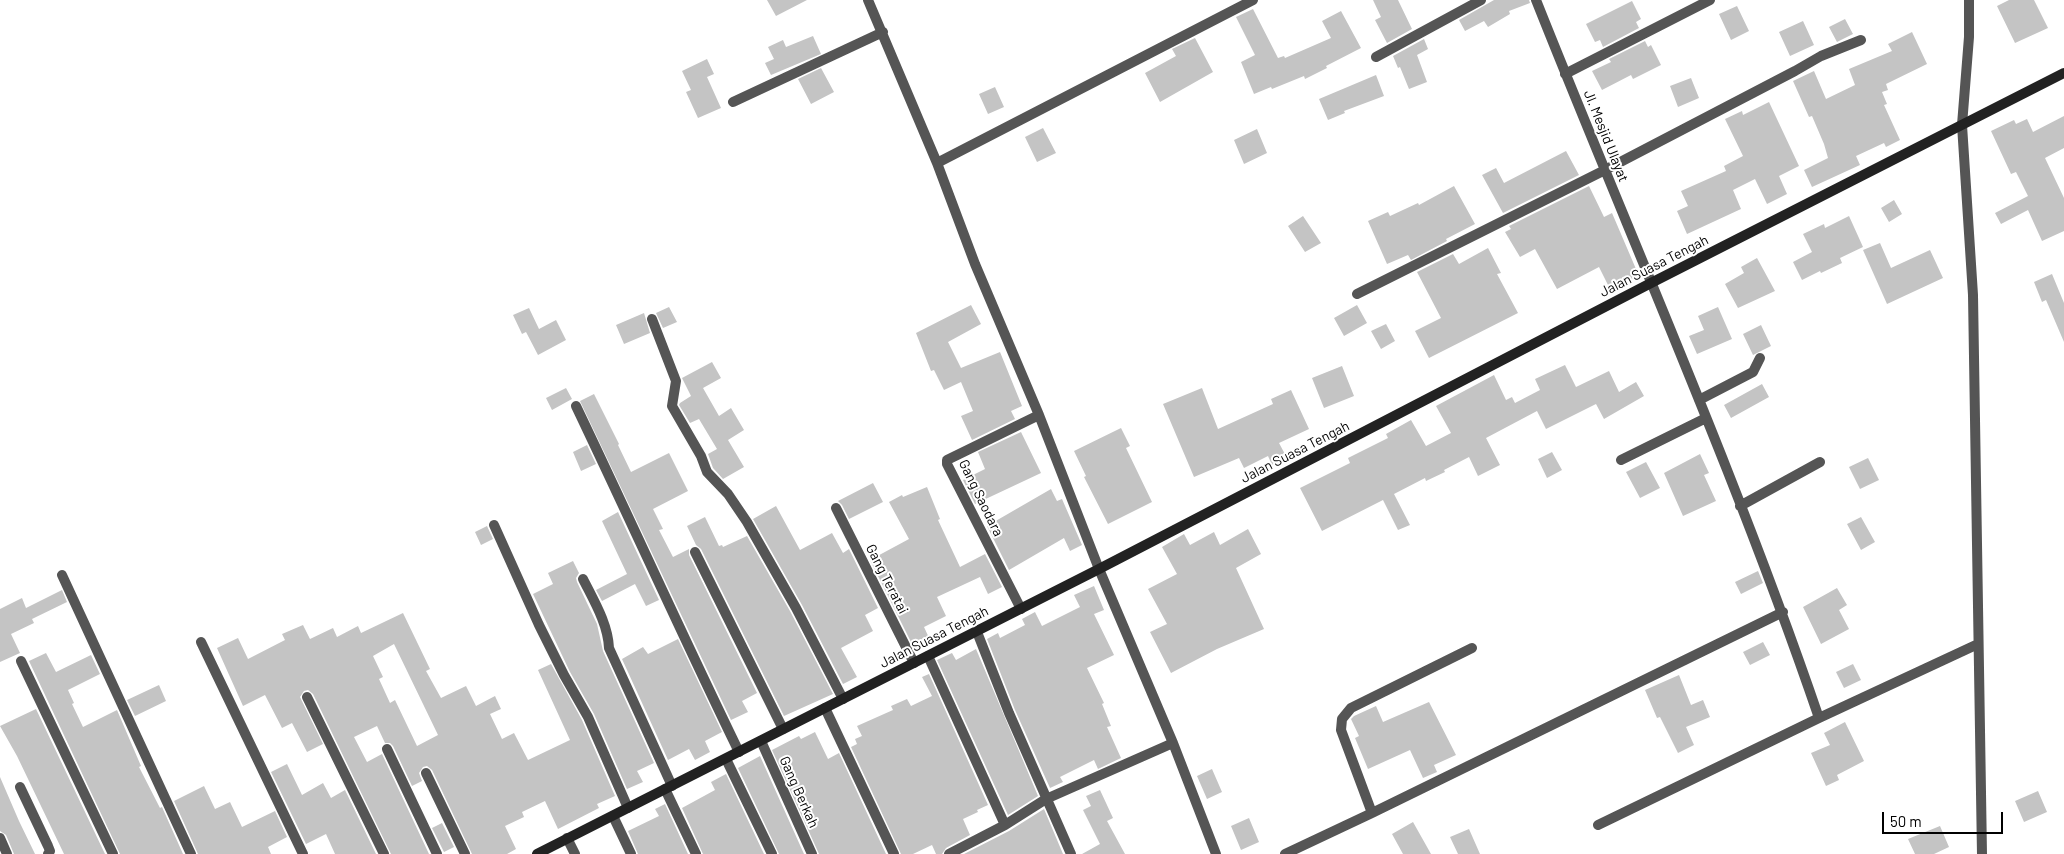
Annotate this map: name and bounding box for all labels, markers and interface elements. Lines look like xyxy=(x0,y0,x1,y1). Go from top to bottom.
street label: Jl. Mesjid Ulayat xyxy=(1580,88,1632,184)
street label: Jalan Suasa Tengah xyxy=(1597,231,1711,301)
street label: Jalan Suasa Tengah xyxy=(1238,417,1352,487)
street label: Gang Saodara xyxy=(955,457,1007,539)
street label: Gang Teratai xyxy=(862,541,912,617)
street label: Jalan Suasa Tengah xyxy=(877,602,991,672)
street label: Gang Berkah xyxy=(776,754,822,830)
scale bar xyxy=(1884,802,2005,834)
text: 50 m xyxy=(1890,812,1922,830)

